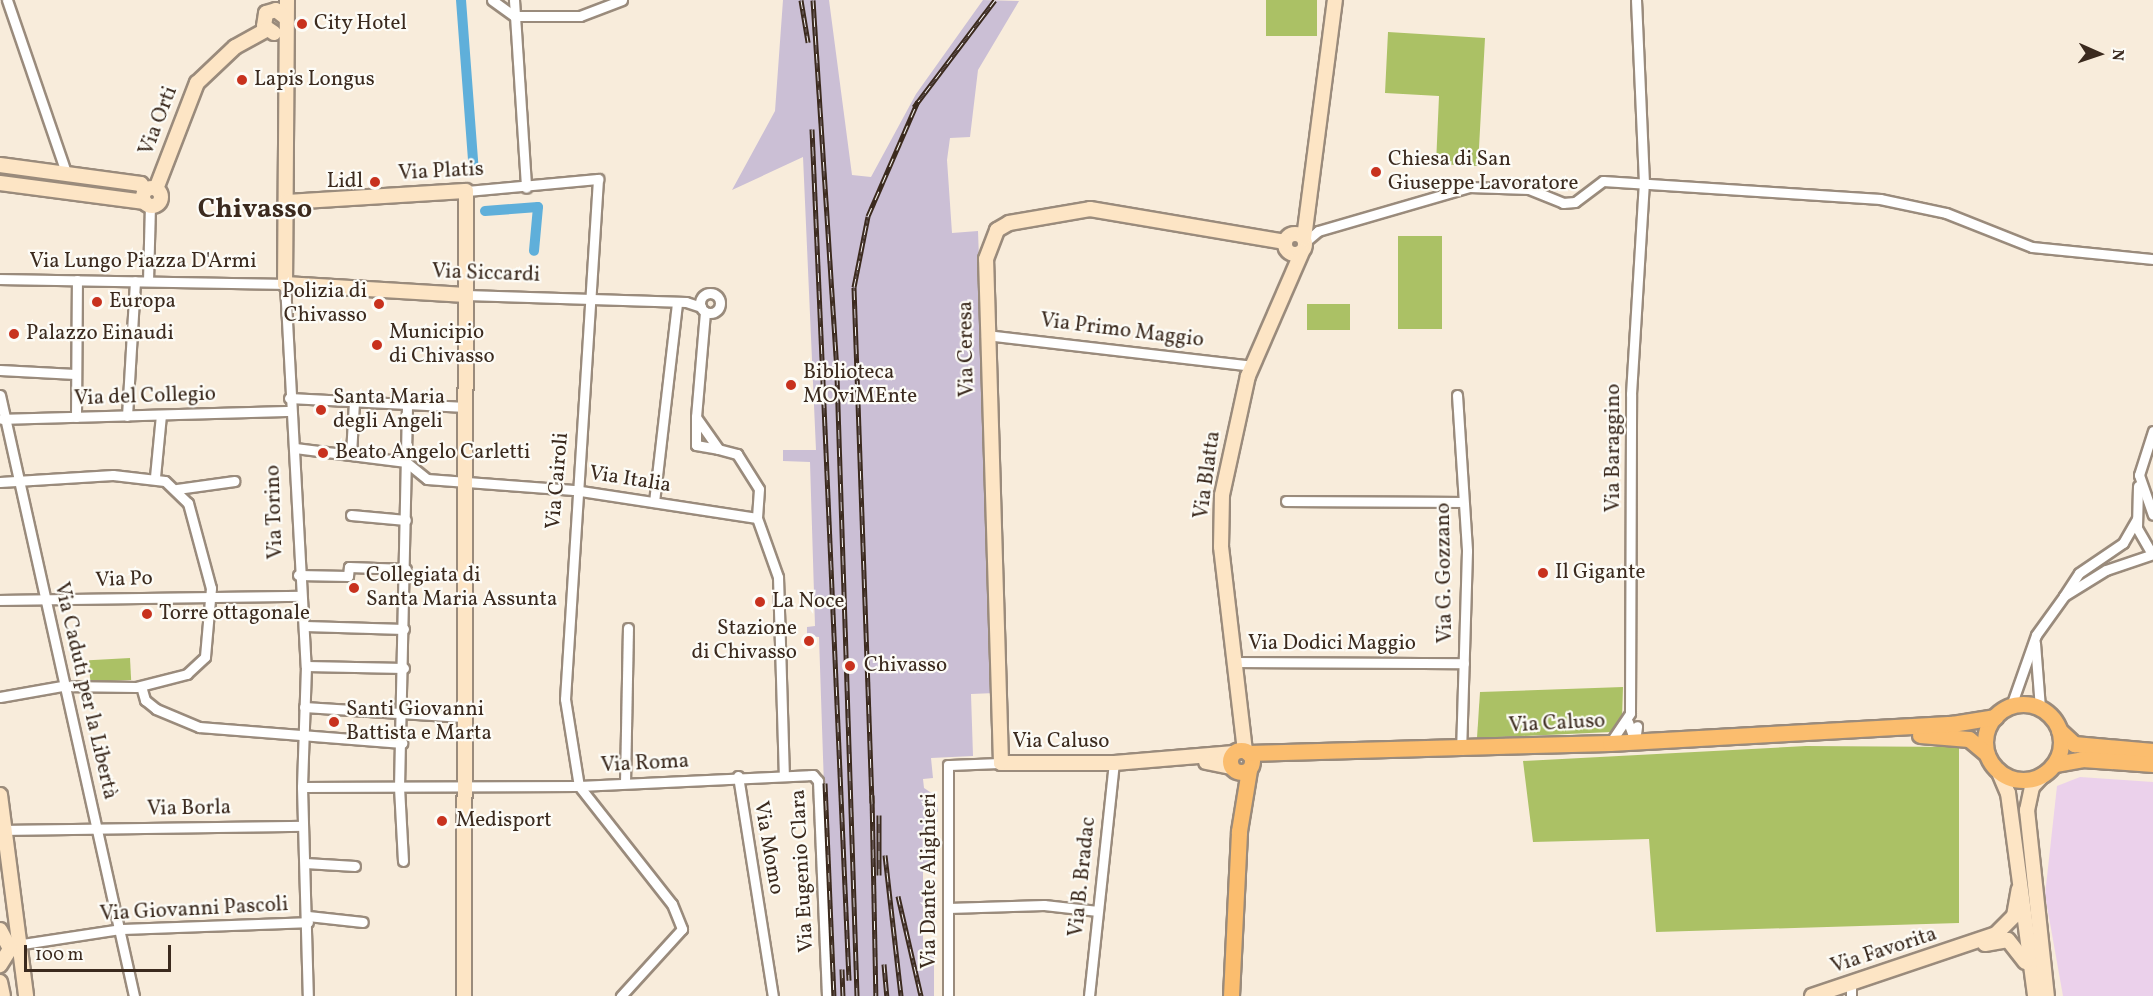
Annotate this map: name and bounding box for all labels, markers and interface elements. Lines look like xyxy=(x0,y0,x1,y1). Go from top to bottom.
place label: City Hotel xyxy=(314,11,407,37)
marker: City Hotel xyxy=(295,17,309,31)
north arrow xyxy=(2069,24,2129,84)
text: N xyxy=(2106,49,2128,61)
place label: Lapis Longus xyxy=(254,67,375,93)
marker: Lapis Longus xyxy=(235,73,249,87)
street label: Via Orti xyxy=(134,83,184,159)
place label: Chiesa di San Giuseppe Lavoratore xyxy=(1388,147,1578,197)
street label: Via Platis xyxy=(398,157,484,187)
marker: Chiesa di San Giuseppe Lavoratore xyxy=(1369,165,1383,179)
place label: Lidl xyxy=(327,169,363,195)
marker: Lidl xyxy=(368,175,382,189)
district label: Chivasso xyxy=(198,195,312,227)
street label: Via Lungo Piazza D'Armi xyxy=(30,249,256,275)
street label: Via Siccardi xyxy=(431,260,541,288)
place label: Polizia di Chivasso xyxy=(282,279,367,329)
place label: Europa xyxy=(109,289,176,315)
marker: Europa xyxy=(90,295,104,309)
marker: Polizia di Chivasso xyxy=(372,297,386,311)
street label: Via Ceresa xyxy=(954,301,980,397)
street label: Via Primo Maggio xyxy=(1039,308,1205,354)
place label: Municipio di Chivasso xyxy=(389,320,495,370)
place label: Palazzo Einaudi xyxy=(26,321,174,347)
marker: Palazzo Einaudi xyxy=(7,327,21,341)
marker: Municipio di Chivasso xyxy=(370,338,384,352)
place label: Biblioteca MOviMEnte xyxy=(803,360,917,410)
marker: Biblioteca MOviMEnte xyxy=(784,378,798,392)
street label: Via del Collegio xyxy=(74,382,216,412)
street label: Via Baraggino xyxy=(1601,384,1627,512)
place label: Santa Maria degli Angeli xyxy=(333,385,445,435)
marker: Santa Maria degli Angeli xyxy=(314,403,328,417)
street label: Via Blatta xyxy=(1189,429,1227,521)
street label: Via Cairoli xyxy=(541,431,575,531)
place label: Beato Angelo Carletti xyxy=(335,440,530,466)
marker: Beato Angelo Carletti xyxy=(316,446,330,460)
street label: Via Italia xyxy=(587,461,673,499)
street label: Via Torino xyxy=(261,464,289,560)
street label: Via G. Gozzano xyxy=(1431,503,1459,643)
place label: Il Gigante xyxy=(1555,560,1645,586)
place label: Collegiata di Santa Maria Assunta xyxy=(366,563,557,613)
street label: Via Po xyxy=(95,566,153,594)
marker: Il Gigante xyxy=(1536,566,1550,580)
street label: Via Caduti per la Libertà xyxy=(48,580,122,802)
marker: Collegiata di Santa Maria Assunta xyxy=(347,581,361,595)
place label: La Noce xyxy=(772,589,845,615)
marker: La Noce xyxy=(753,595,767,609)
place label: Torre ottagonale xyxy=(159,601,310,627)
marker: Torre ottagonale xyxy=(140,607,154,621)
place label: Stazione di Chivasso xyxy=(691,616,797,666)
street label: Via Dodici Maggio xyxy=(1248,631,1416,657)
marker: Stazione di Chivasso xyxy=(802,634,816,648)
place label: Chivasso xyxy=(864,653,947,679)
marker: Chivasso xyxy=(841,657,859,675)
place label: Santi Giovanni Battista e Marta xyxy=(346,697,492,747)
street label: Via Caluso xyxy=(1508,709,1606,739)
marker: Santi Giovanni Battista e Marta xyxy=(327,715,341,729)
street label: Via Caluso xyxy=(1013,729,1109,755)
street label: Via Roma xyxy=(600,749,690,779)
street label: Via Eugenio Clara xyxy=(786,789,820,953)
street label: Via Dante Alighieri xyxy=(917,793,943,969)
street label: Via Borla xyxy=(147,796,231,822)
street label: Via Momo xyxy=(747,799,789,897)
place label: Medisport xyxy=(456,808,552,834)
marker: Medisport xyxy=(433,812,451,830)
street label: Via B. Bradac xyxy=(1064,816,1102,938)
street label: Via Giovanni Pascoli xyxy=(99,892,289,928)
street label: Via Favorita xyxy=(1828,922,1940,980)
scale bar xyxy=(27,933,174,971)
text: 100 m xyxy=(35,943,84,968)

